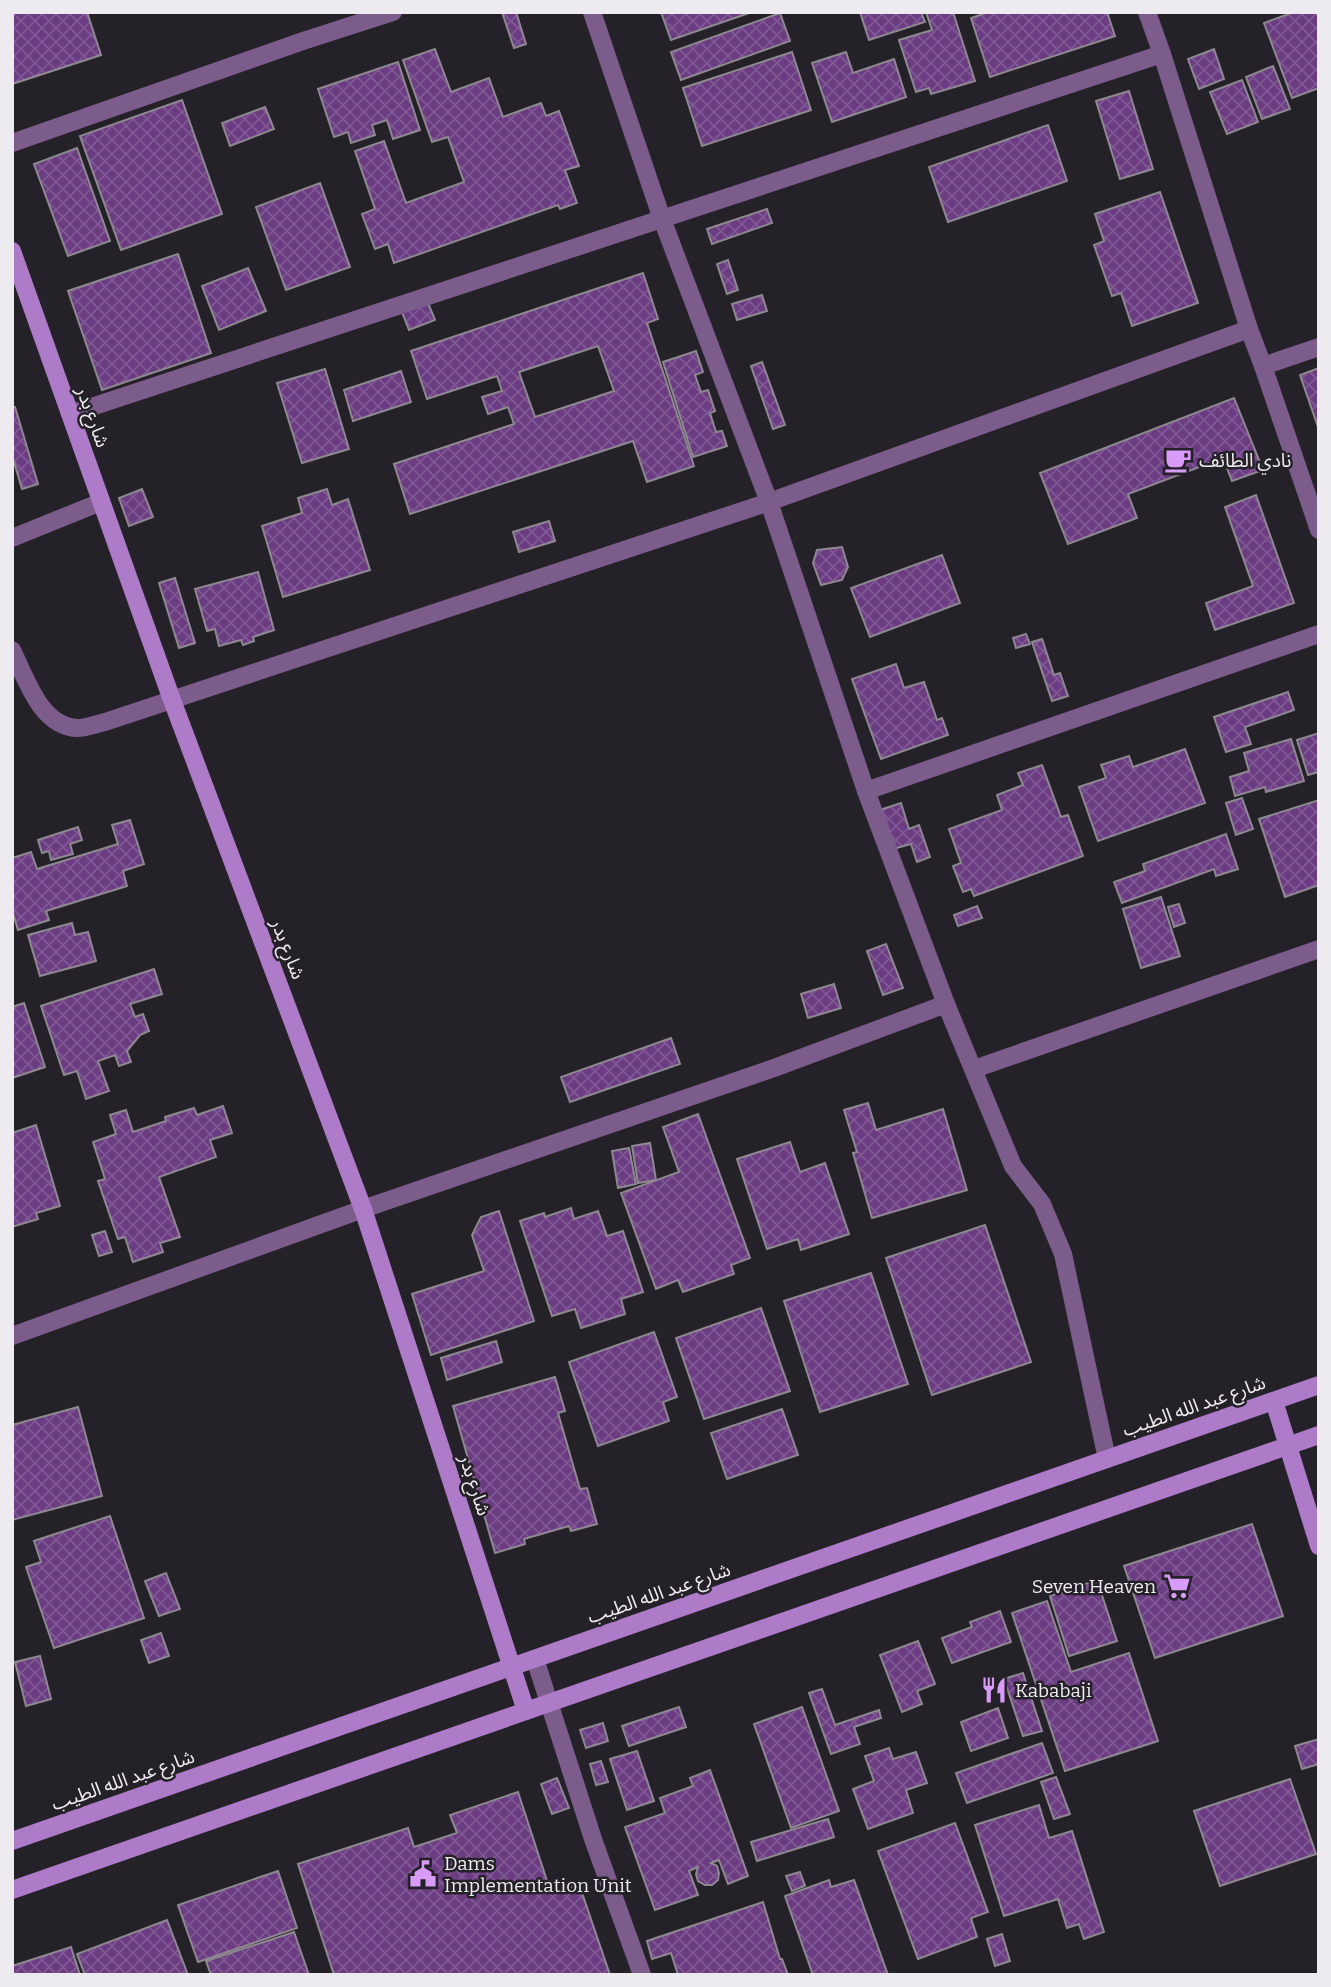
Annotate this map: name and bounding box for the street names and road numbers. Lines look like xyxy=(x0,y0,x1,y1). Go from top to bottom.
street label: شارع بدر xyxy=(69,383,115,451)
street label: شارع بدر xyxy=(264,915,310,983)
street label: شارع عبد الله الطيب xyxy=(1119,1371,1269,1443)
street label: شارع بدر xyxy=(452,1451,496,1519)
street label: شارع عبد الله الطيب xyxy=(584,1558,734,1630)
street label: شارع عبد الله الطيب xyxy=(48,1745,198,1817)

